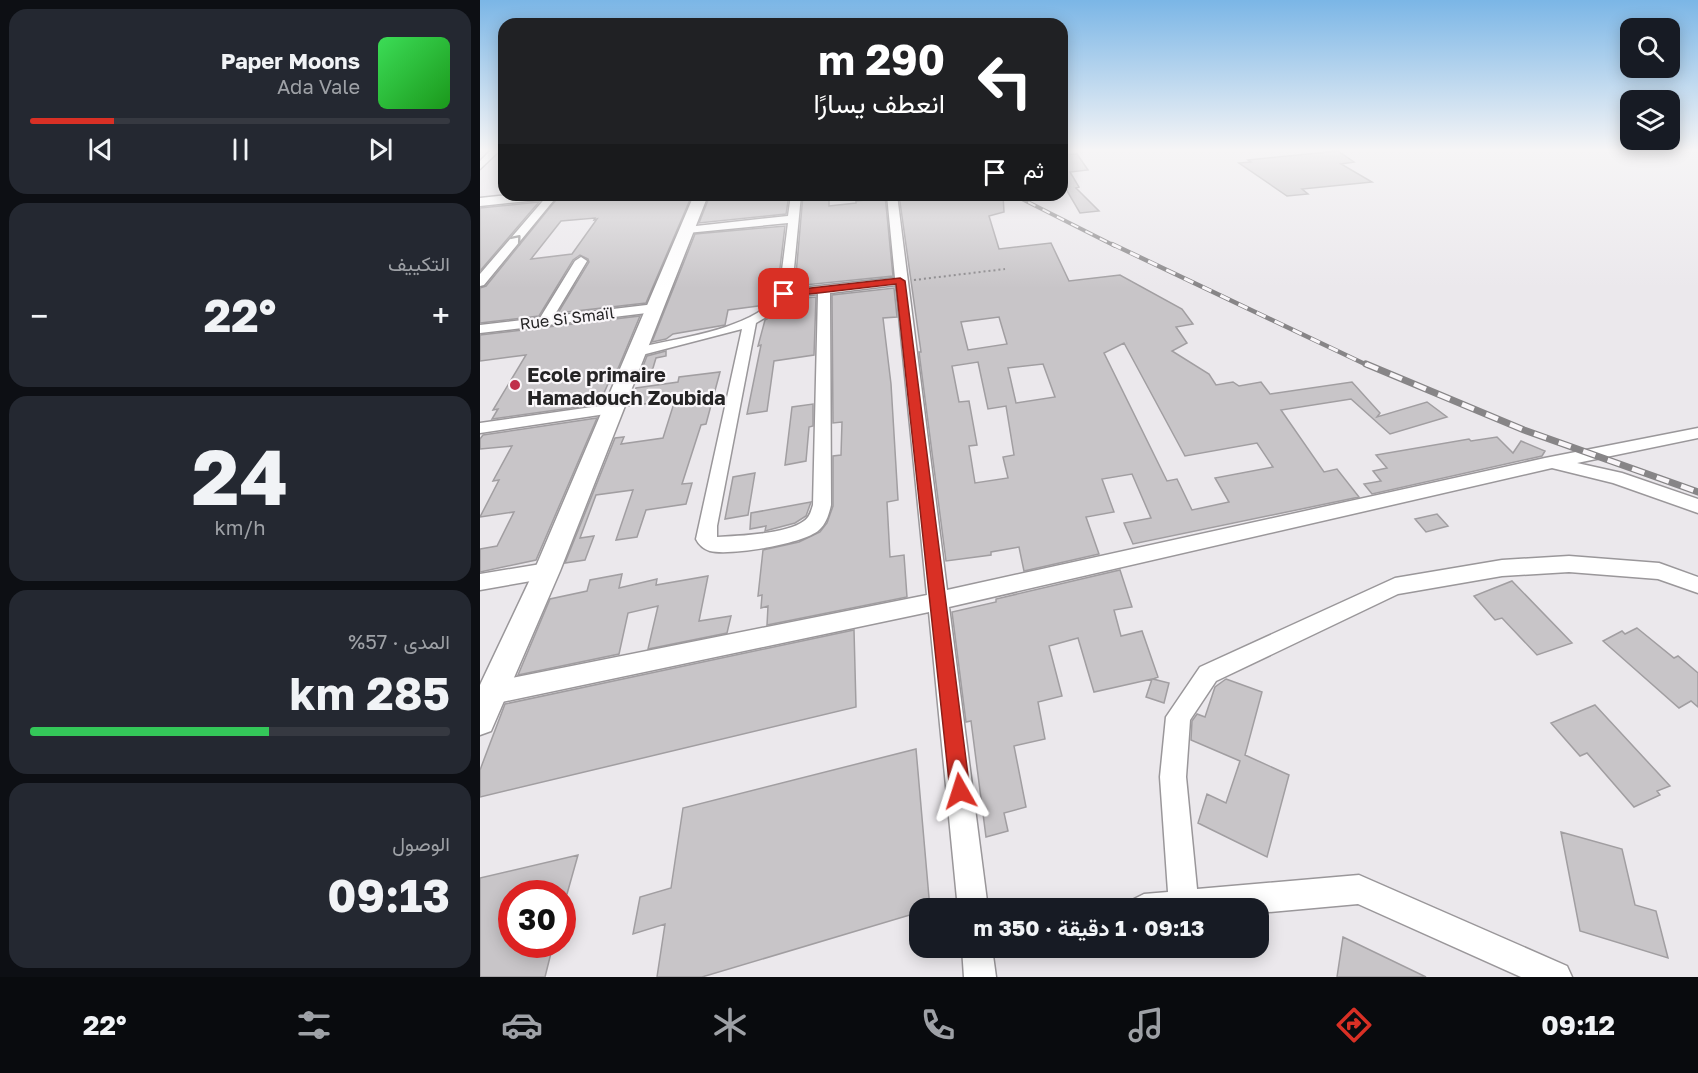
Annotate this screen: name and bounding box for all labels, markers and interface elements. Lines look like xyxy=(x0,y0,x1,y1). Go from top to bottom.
map controls xyxy=(1620,18,1680,150)
button: search xyxy=(1620,18,1680,78)
text: 290 m xyxy=(818,34,945,84)
icon: left xyxy=(966,42,1044,120)
text: Paper Moons xyxy=(221,47,360,74)
text: Ada Vale xyxy=(277,74,360,98)
text: انعطف يسارًا xyxy=(814,87,945,119)
button: layers xyxy=(1620,90,1680,150)
icon: previous xyxy=(84,133,117,166)
icon: pause xyxy=(224,133,257,166)
icon: next xyxy=(364,133,397,166)
icon: arrive xyxy=(978,156,1011,189)
text: ثم xyxy=(1023,156,1044,183)
one-way arrow xyxy=(509,235,520,246)
text: التكييف xyxy=(388,251,450,275)
pin xyxy=(758,268,809,319)
icon: arrive xyxy=(767,277,800,310)
text: 22° xyxy=(204,288,276,342)
text: − xyxy=(30,296,48,335)
text: + xyxy=(432,296,450,335)
street label: Rue Si Smaïl xyxy=(519,302,615,334)
place label: Ecole primaire Hamadouch Zoubida xyxy=(527,362,726,409)
marker: Ecole primaire Hamadouch Zoubida xyxy=(508,378,522,392)
text: 24 xyxy=(192,429,288,522)
text: km/h xyxy=(215,515,265,539)
text: المدى · 57% xyxy=(348,629,450,653)
text: 285 km xyxy=(290,666,450,720)
position arrow xyxy=(928,759,992,823)
text: الوصول xyxy=(392,831,450,855)
text: 09:13 xyxy=(327,868,450,922)
speed limit sign: 30 xyxy=(498,880,576,958)
text: 09:13 · 1 دقيقة · 350 m xyxy=(974,914,1204,941)
icon: filters xyxy=(293,1004,335,1046)
icon: car xyxy=(501,1004,543,1046)
icon: climate xyxy=(709,1004,751,1046)
icon: phone xyxy=(917,1004,959,1046)
icon: music xyxy=(1125,1004,1167,1046)
icon: directions xyxy=(1333,1004,1375,1046)
text: 22° xyxy=(83,1009,127,1041)
text: 09:12 xyxy=(1541,1009,1615,1041)

